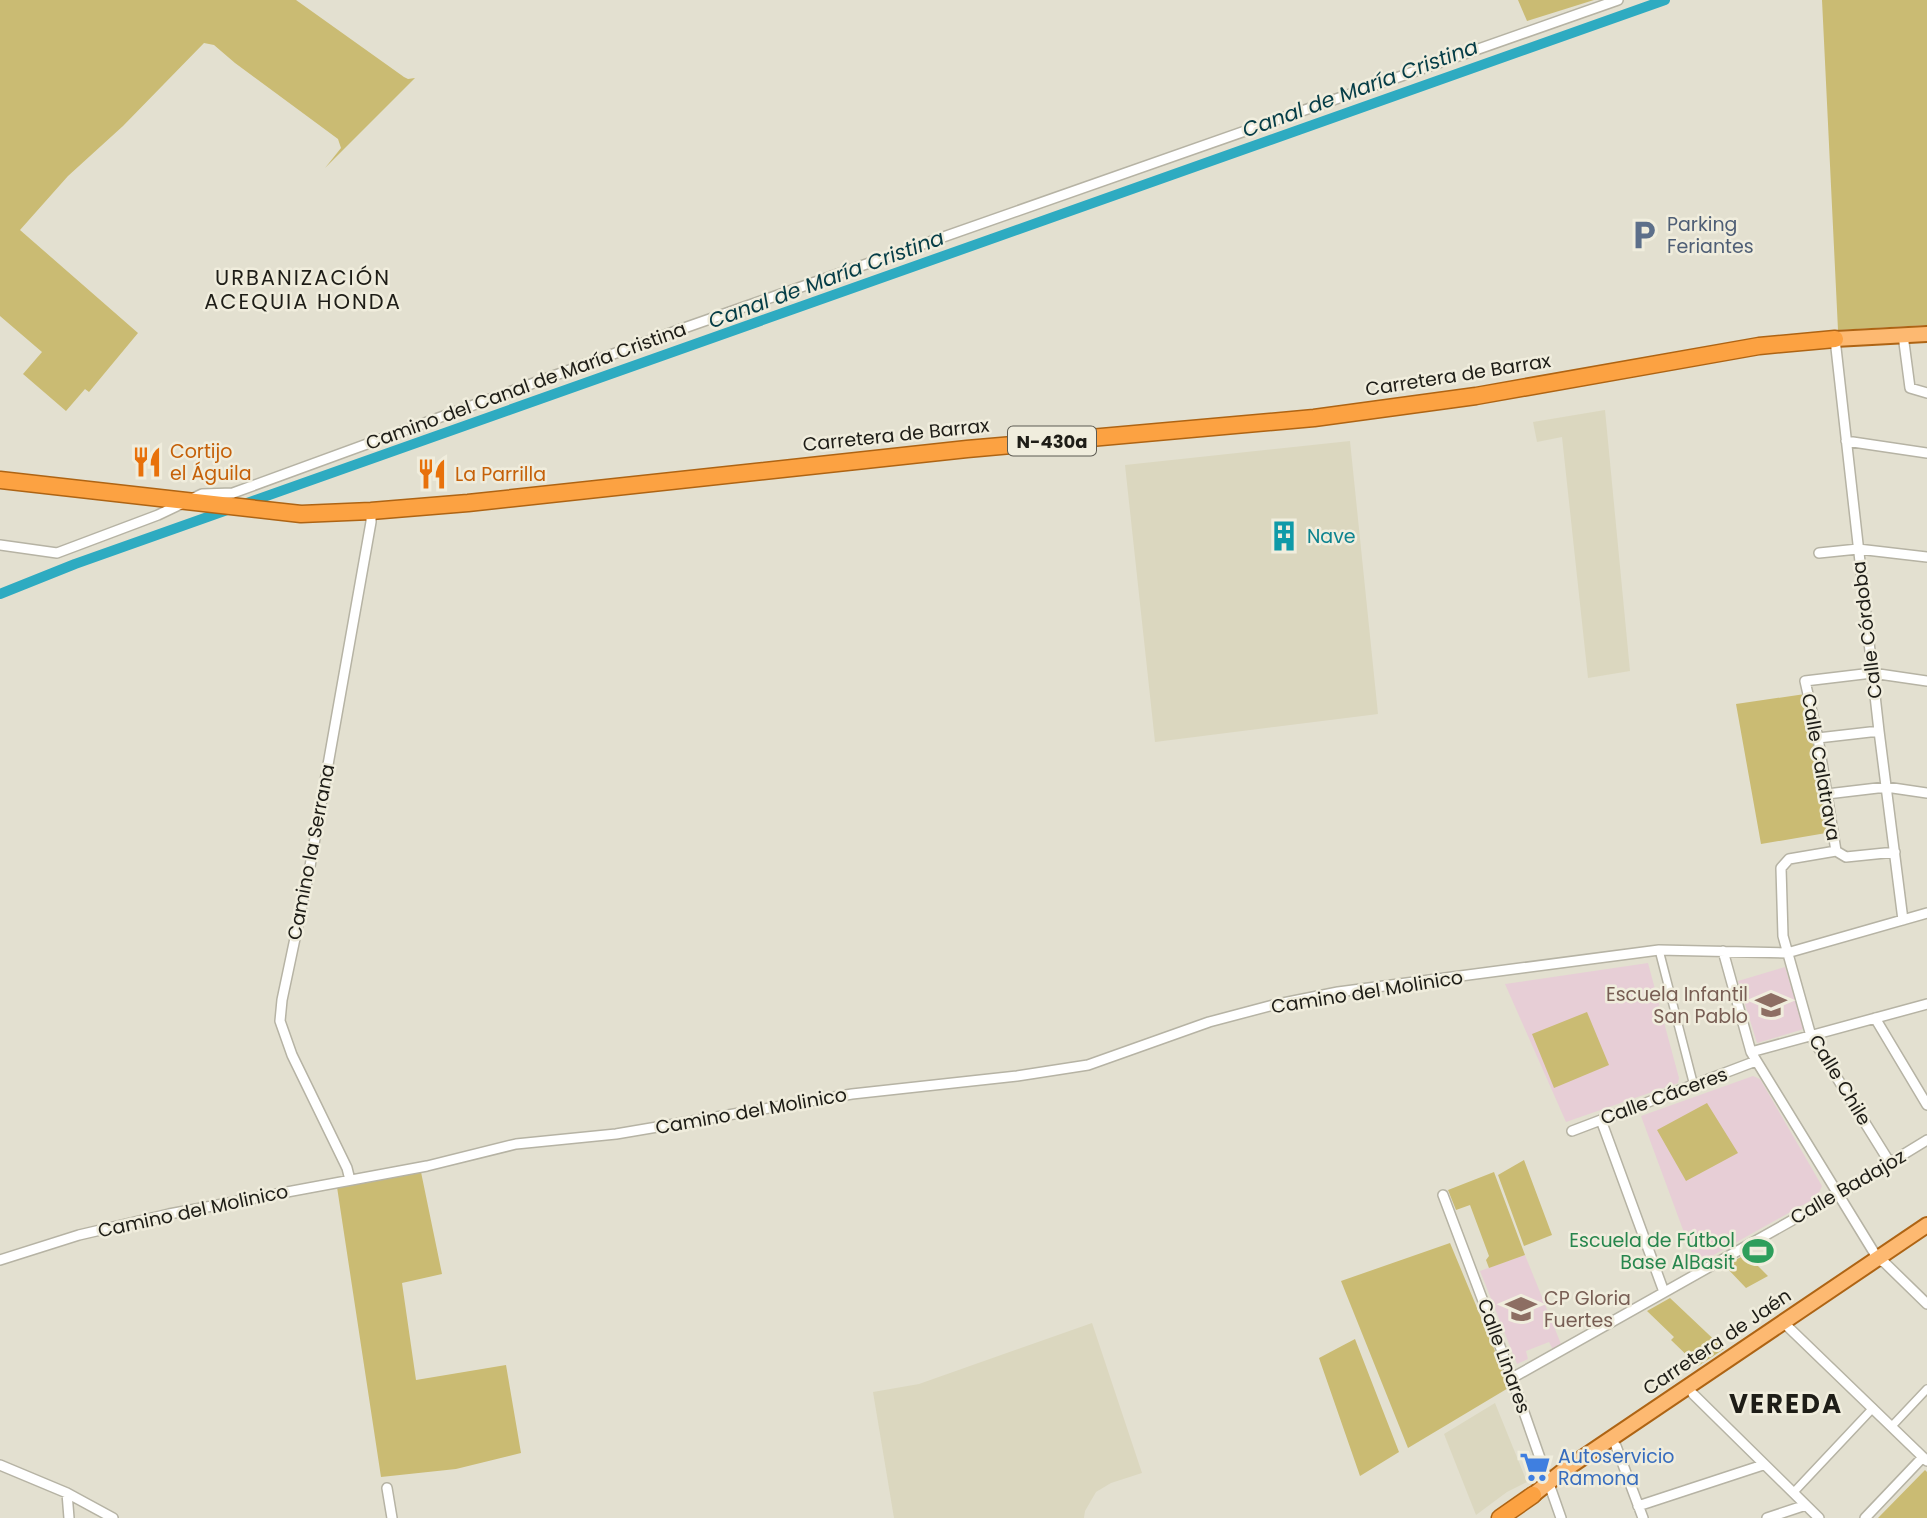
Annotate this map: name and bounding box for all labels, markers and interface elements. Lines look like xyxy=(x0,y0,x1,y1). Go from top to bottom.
water label: Canal de María Cristina xyxy=(1238,32,1482,144)
place label: Parking Feriantes xyxy=(1667,211,1754,260)
parking icon: Parking Feriantes xyxy=(1627,218,1661,252)
water label: Canal de María Cristina xyxy=(704,223,948,335)
district label: URBANIZACIÓN ACEQUIA HONDA xyxy=(204,263,402,316)
street label: Camino del Canal de María Cristina xyxy=(362,315,690,457)
street label: Carretera de Barrax xyxy=(1363,347,1553,403)
street label: Carretera de Barrax xyxy=(801,412,991,458)
road number: N-430a xyxy=(1008,426,1096,456)
place label: Cortijo el Águila xyxy=(170,438,252,487)
restaurant icon: Cortijo el Águila xyxy=(130,445,164,479)
restaurant icon: La Parrilla xyxy=(415,457,449,491)
place label: La Parrilla xyxy=(455,461,546,488)
building icon: Nave xyxy=(1267,519,1301,553)
place label: Nave xyxy=(1307,523,1356,550)
street label: Calle Córdoba xyxy=(1845,560,1889,700)
street label: Calle Calatrava xyxy=(1795,691,1847,843)
street label: Camino la Serrana xyxy=(281,762,341,942)
street label: Camino del Molinico xyxy=(1269,963,1465,1021)
place label: Escuela Infantil San Pablo xyxy=(1606,981,1748,1030)
school or university icon: Escuela Infantil San Pablo xyxy=(1754,988,1788,1022)
street label: Calle Chile xyxy=(1802,1029,1878,1131)
street label: Calle Cáceres xyxy=(1597,1061,1731,1131)
street label: Camino del Molinico xyxy=(653,1081,849,1141)
street label: Calle Badajoz xyxy=(1785,1143,1911,1231)
street label: Camino del Molinico xyxy=(95,1178,291,1244)
place label: Escuela de Fútbol Base AlBasit xyxy=(1569,1227,1735,1276)
sports icon: Escuela de Fútbol Base AlBasit xyxy=(1741,1234,1775,1268)
street label: Carretera de Jaén xyxy=(1637,1282,1797,1402)
place label: CP Gloria Fuertes xyxy=(1544,1285,1631,1334)
school or university icon: CP Gloria Fuertes xyxy=(1504,1292,1538,1326)
street label: Calle Linares xyxy=(1471,1295,1537,1417)
district label: VEREDA xyxy=(1729,1386,1843,1422)
place label: Autoservicio Ramona xyxy=(1558,1443,1675,1492)
supermarket icon: Autoservicio Ramona xyxy=(1518,1450,1552,1484)

